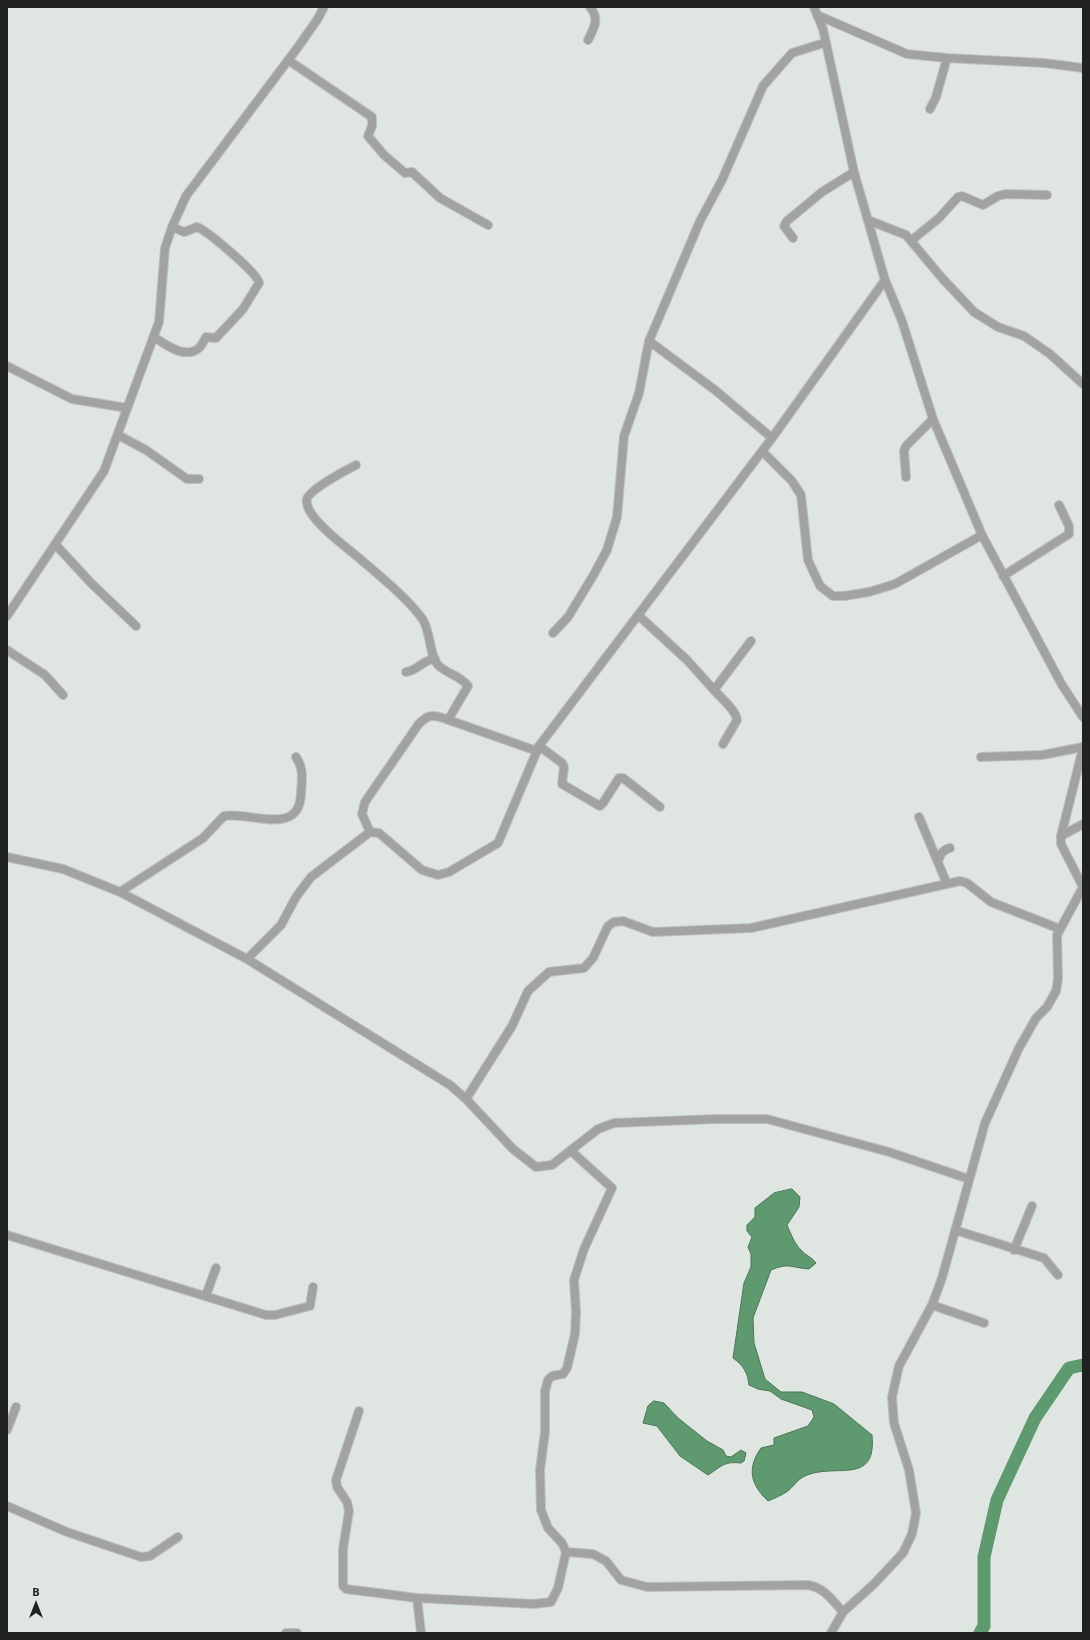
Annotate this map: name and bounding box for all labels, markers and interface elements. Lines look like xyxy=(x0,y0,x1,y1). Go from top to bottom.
north arrow xyxy=(16,1584,56,1624)
text: B xyxy=(32,1584,40,1599)

